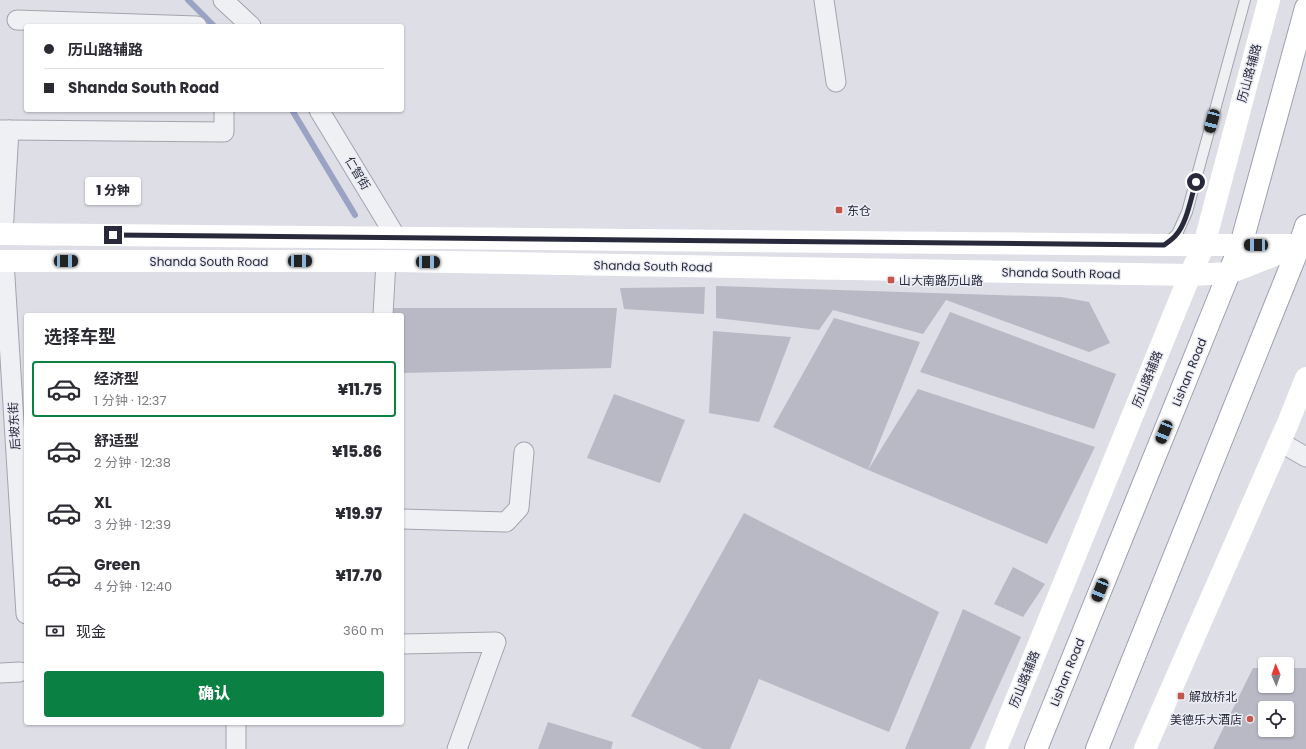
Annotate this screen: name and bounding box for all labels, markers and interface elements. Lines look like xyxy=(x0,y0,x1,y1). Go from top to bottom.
text: 历山路辅路 xyxy=(68,39,143,60)
street label: 历山路辅路 xyxy=(1233,42,1265,104)
text: Shanda South Road xyxy=(68,77,219,98)
car xyxy=(1203,108,1221,134)
street label: 仁智街 xyxy=(341,153,375,193)
route start xyxy=(1187,173,1205,191)
callout: 1 分钟 xyxy=(85,177,141,205)
text: 1 分钟 xyxy=(96,181,130,200)
place label: 东仓 xyxy=(847,202,871,219)
marker: 东仓 xyxy=(834,205,844,215)
route end xyxy=(104,226,122,244)
car xyxy=(1244,239,1268,251)
street label: Shanda South Road xyxy=(150,253,268,270)
car xyxy=(54,255,78,267)
car xyxy=(288,255,312,267)
car xyxy=(416,256,440,268)
street label: Shanda South Road xyxy=(593,256,713,276)
street label: Shanda South Road xyxy=(1001,263,1121,283)
place label: 山大南路历山路 xyxy=(899,272,983,289)
marker: 山大南路历山路 xyxy=(886,275,896,285)
text: 选择车型 xyxy=(44,324,116,349)
street label: Lishan Road xyxy=(1168,335,1210,409)
street label: 历山路辅路 xyxy=(1128,348,1166,410)
text: 经济型 xyxy=(94,368,139,389)
icon: car xyxy=(46,371,82,407)
text: ¥11.75 xyxy=(338,379,382,400)
text: 1 分钟 · 12:37 xyxy=(94,391,167,410)
street label: 后坡东街 xyxy=(4,402,24,450)
car xyxy=(1154,419,1174,445)
text: 舒适型 xyxy=(94,430,139,451)
icon: car xyxy=(46,433,82,469)
text: ¥15.86 xyxy=(332,441,382,462)
text: 2 分钟 · 12:38 xyxy=(94,453,171,472)
text: XL xyxy=(94,492,112,513)
icon: car xyxy=(46,495,82,531)
text: ¥19.97 xyxy=(335,503,382,524)
text: 3 分钟 · 12:39 xyxy=(94,515,171,534)
text: Green xyxy=(94,554,140,575)
icon: car xyxy=(46,557,82,593)
text: ¥17.70 xyxy=(336,565,382,586)
text: 4 分钟 · 12:40 xyxy=(94,577,172,596)
car xyxy=(1090,577,1110,603)
icon: cash xyxy=(44,620,66,642)
text: 现金 xyxy=(76,621,106,642)
text: 360 m xyxy=(343,621,384,640)
street label: Lishan Road xyxy=(1046,635,1088,709)
street label: 历山路辅路 xyxy=(1005,648,1043,710)
north arrow xyxy=(1258,657,1294,693)
map controls xyxy=(1258,657,1294,737)
button: 确认 xyxy=(44,671,384,717)
place label: 解放桥北 xyxy=(1189,688,1237,705)
marker: 解放桥北 xyxy=(1176,691,1186,701)
button: locate xyxy=(1258,701,1294,737)
place label: 美德乐大酒店 xyxy=(1170,711,1242,728)
marker: 美德乐大酒店 xyxy=(1245,714,1255,724)

